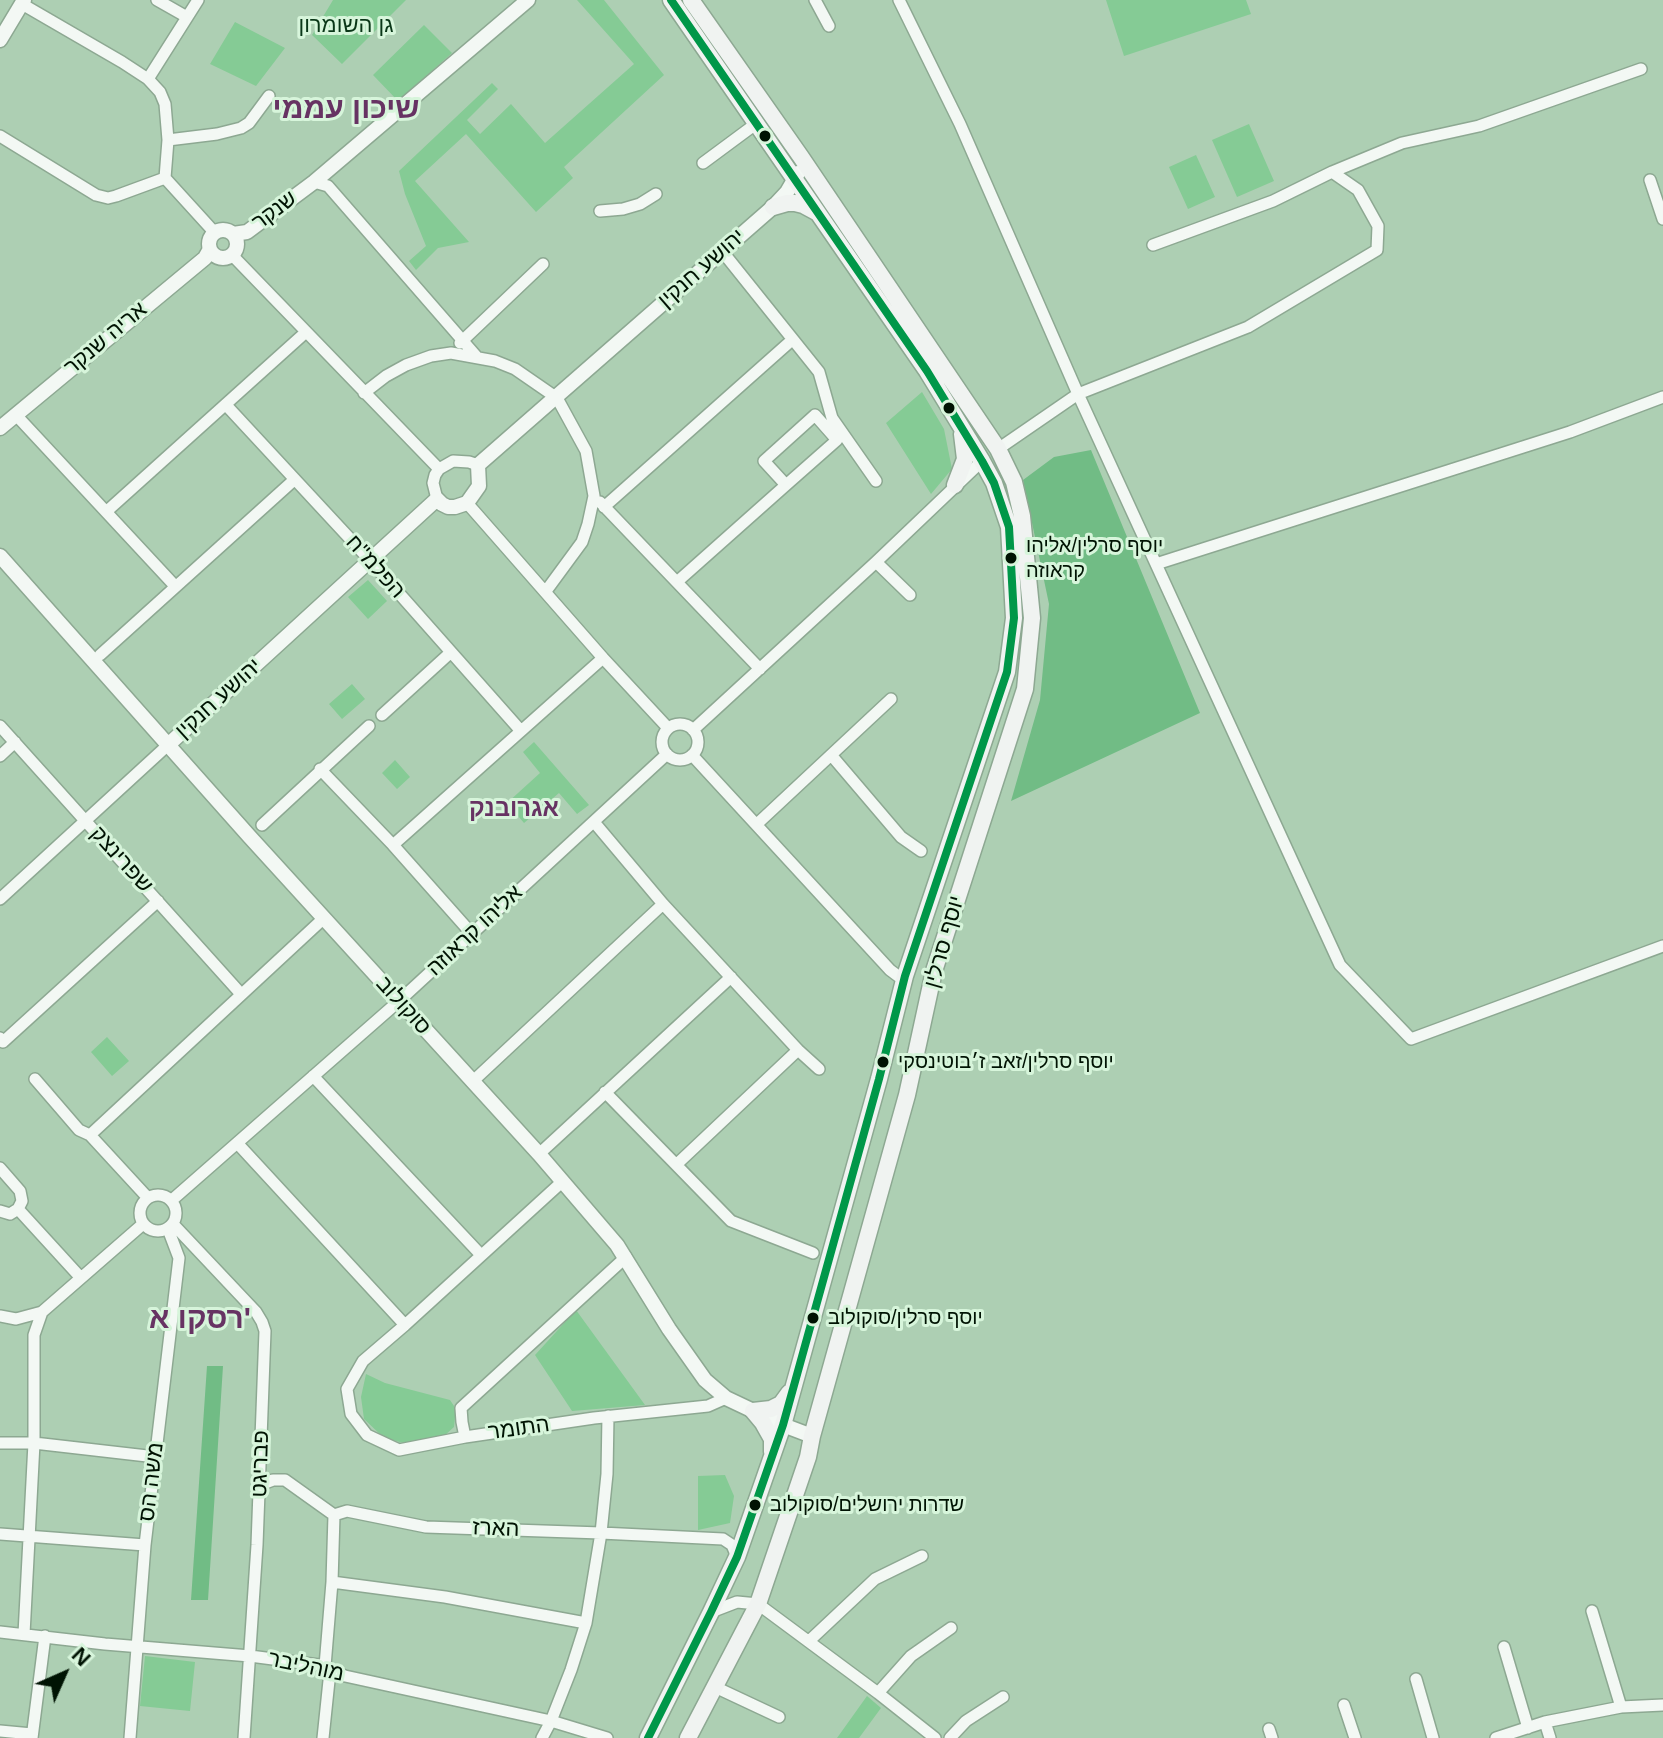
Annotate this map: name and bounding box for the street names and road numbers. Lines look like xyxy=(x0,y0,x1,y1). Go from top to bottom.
street label: שנקר xyxy=(248,186,302,236)
street label: יהושע חנקין xyxy=(653,224,751,314)
street label: אריה שנקר xyxy=(59,297,153,381)
street label: הפלמ"ח xyxy=(340,530,410,604)
street label: יהושע חנקין xyxy=(170,653,268,745)
street label: שפרינצק xyxy=(84,821,158,899)
street label: אליהו קראוזה xyxy=(422,880,528,982)
street label: יוסף סרלין xyxy=(919,893,971,991)
street label: סוקולוב xyxy=(370,971,436,1041)
street label: התומר xyxy=(487,1412,551,1446)
street label: פבריגט xyxy=(247,1430,275,1498)
street label: משה הס xyxy=(134,1441,170,1523)
street label: הארז xyxy=(472,1515,520,1543)
street label: מוהליבר xyxy=(266,1646,346,1688)

